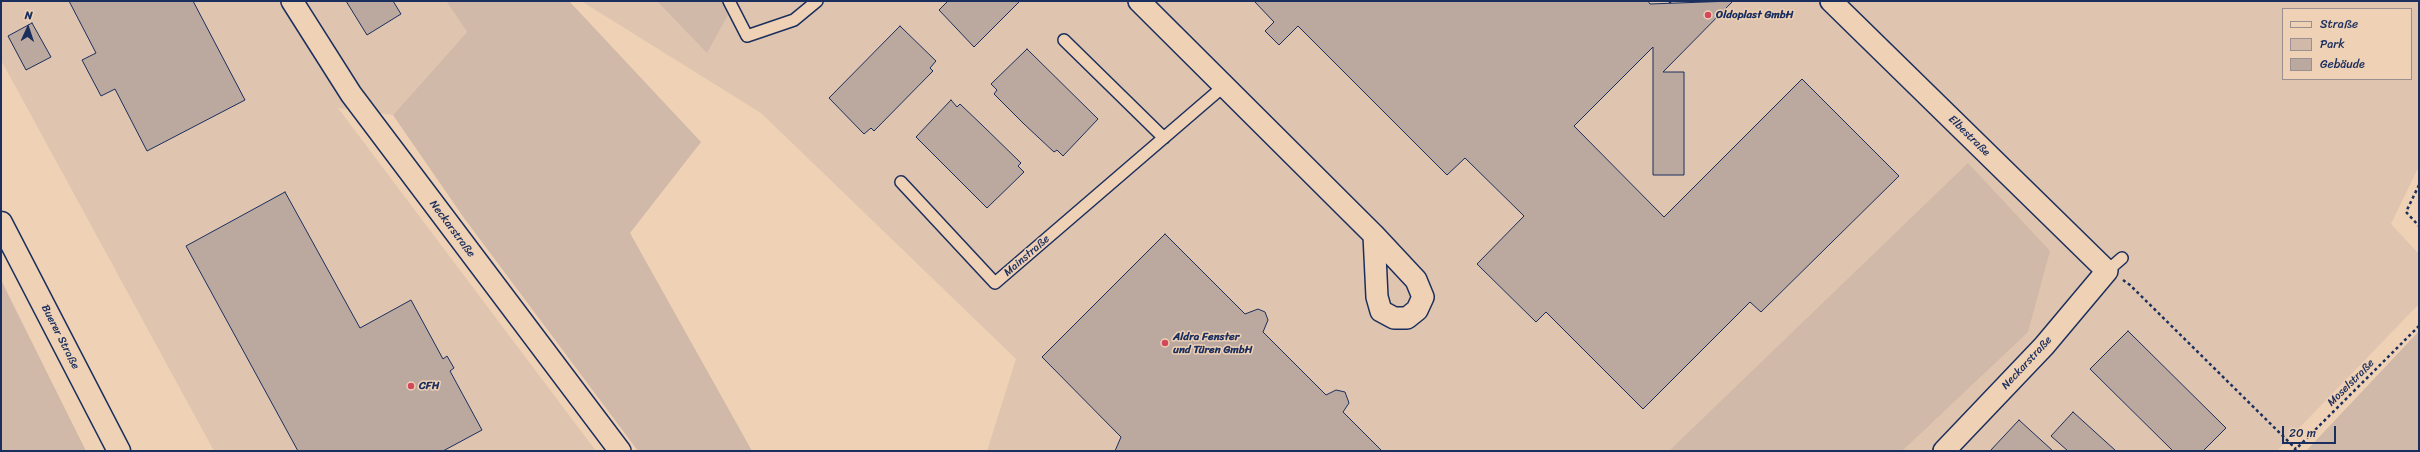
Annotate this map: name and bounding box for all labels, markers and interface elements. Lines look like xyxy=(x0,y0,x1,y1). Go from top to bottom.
text: N xyxy=(24,6,33,25)
north arrow xyxy=(8,8,48,48)
place label: Oldoplast GmbH xyxy=(1716,8,1793,22)
legend xyxy=(2282,8,2412,80)
marker: Oldoplast GmbH xyxy=(1703,10,1713,20)
text: Straße xyxy=(2320,13,2358,35)
text: Park xyxy=(2320,33,2345,55)
text: Gebäude xyxy=(2320,53,2365,75)
street label: Elbestraße xyxy=(1945,113,1993,159)
street label: Neckarstraße xyxy=(426,198,478,260)
street label: Mainstraße xyxy=(1001,233,1053,279)
street label: Buerer Straße xyxy=(38,303,82,371)
place label: Aldra Fenster und Türen GmbH xyxy=(1173,330,1252,356)
street label: Neckarstraße xyxy=(1999,334,2055,392)
marker: Aldra Fenster und Türen GmbH xyxy=(1160,338,1170,348)
street label: Moselstraße xyxy=(2325,357,2377,409)
place label: CFH xyxy=(419,379,440,393)
marker: CFH xyxy=(406,381,416,391)
scale bar xyxy=(2284,418,2338,444)
text: 20 m xyxy=(2289,422,2316,444)

